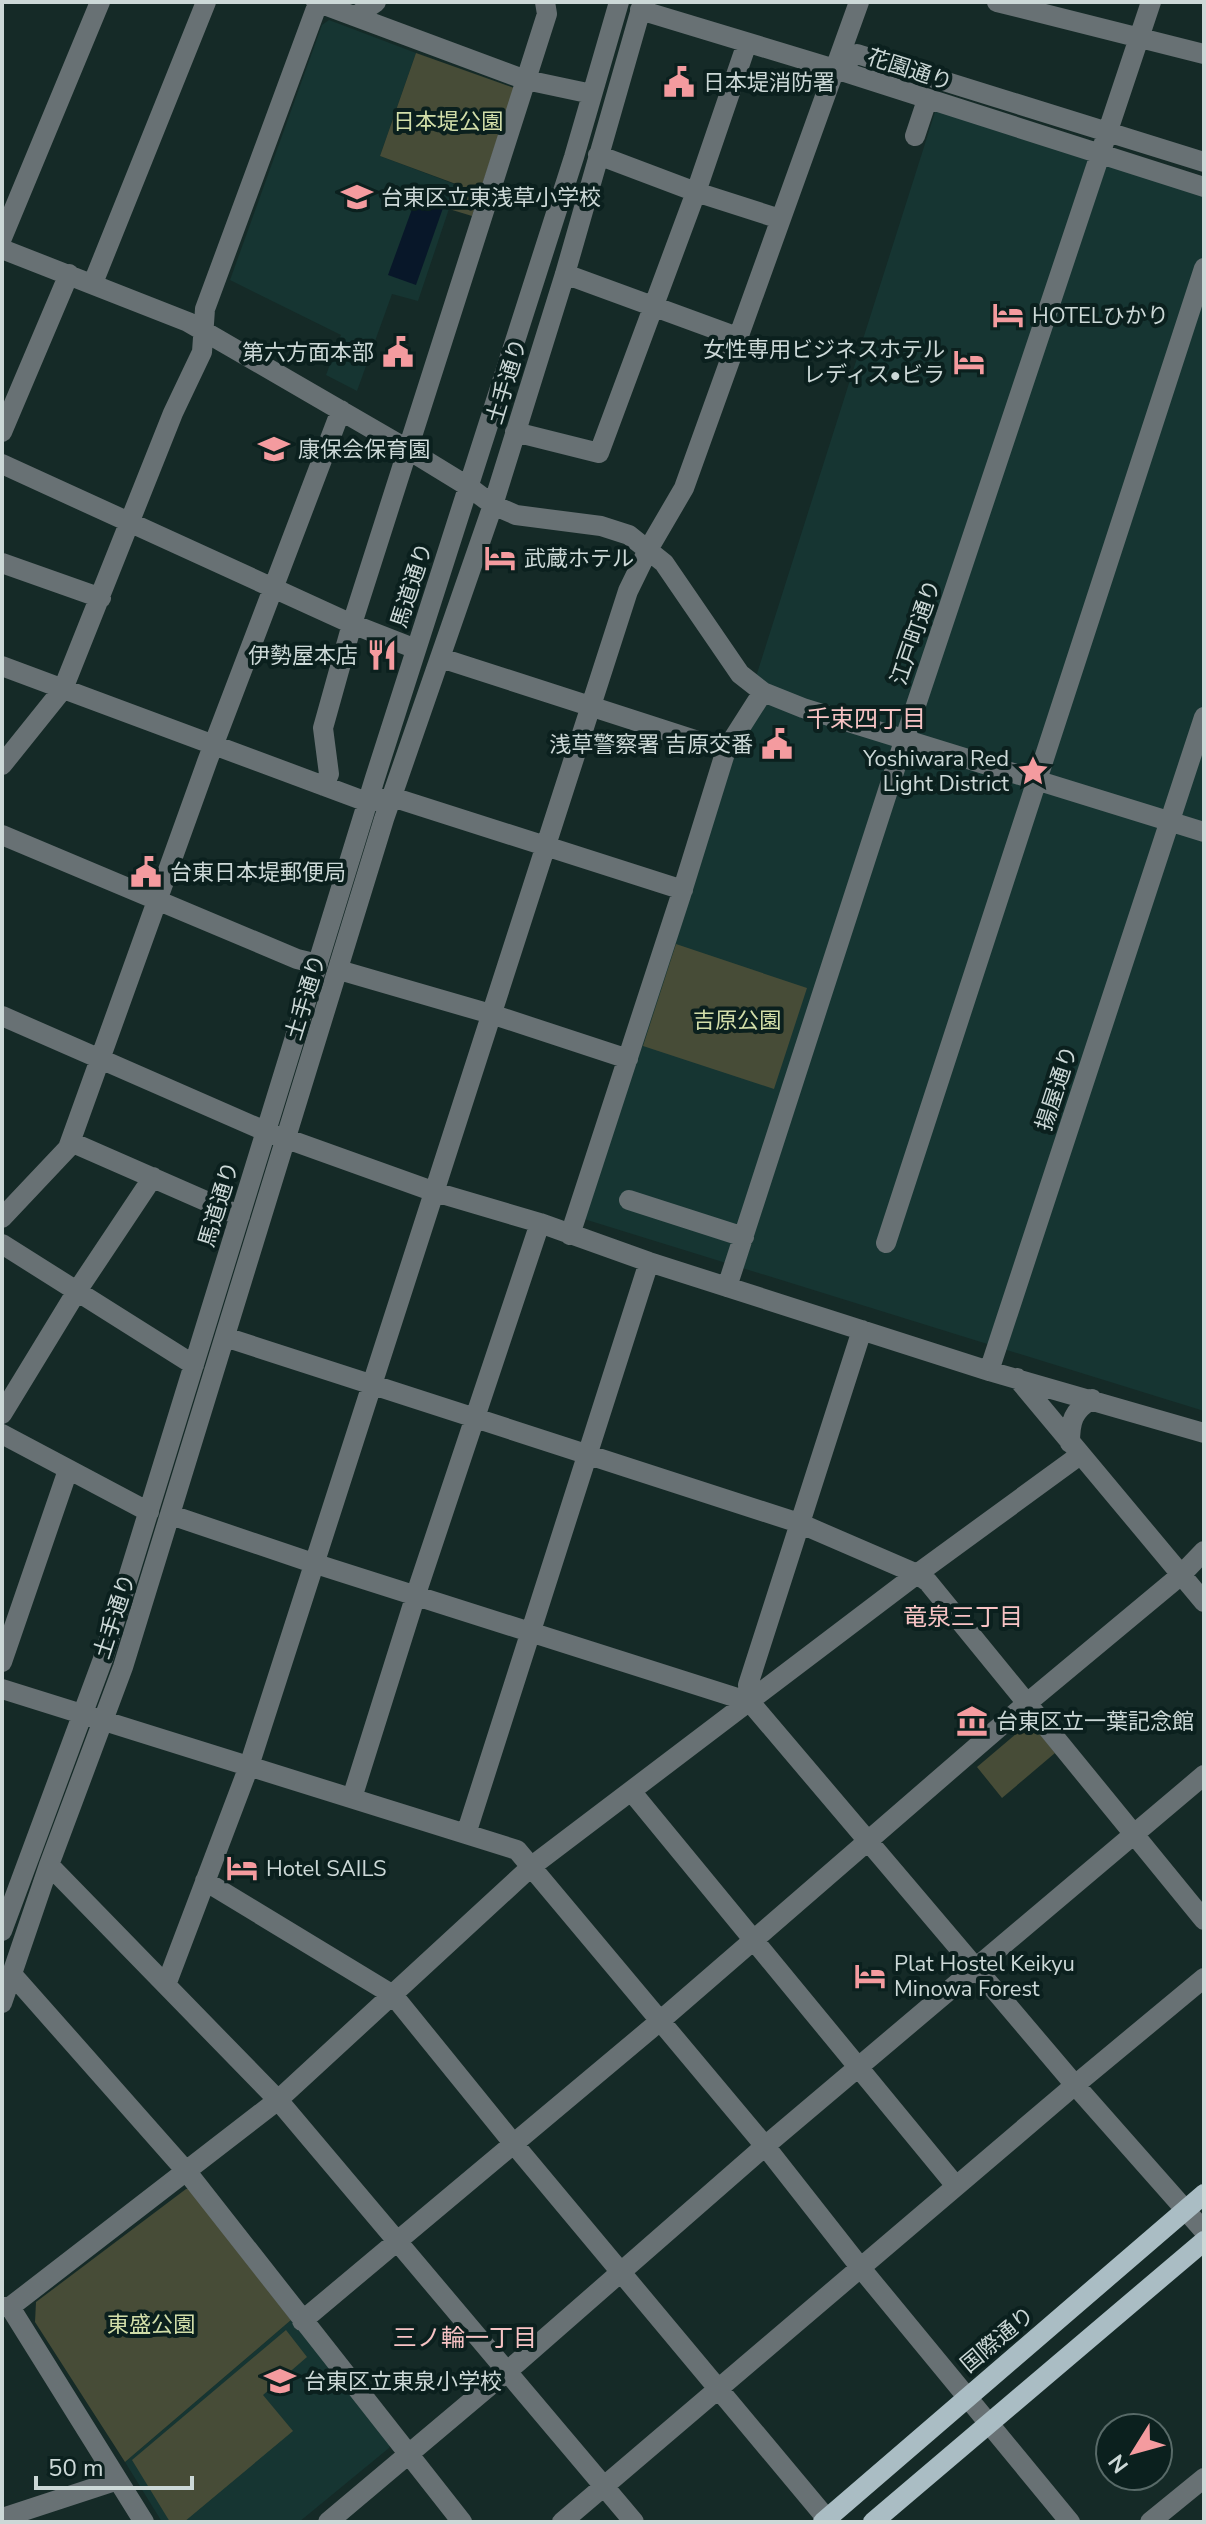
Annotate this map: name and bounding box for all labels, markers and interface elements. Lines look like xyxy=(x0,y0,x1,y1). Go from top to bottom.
street label: 花園通り xyxy=(863,42,956,98)
public building icon: 日本堤消防署 xyxy=(662,65,696,99)
place label: 日本堤消防署 xyxy=(703,68,835,98)
park label: 日本堤公園 xyxy=(393,107,503,137)
school or university icon: 台東区立東浅草小学校 xyxy=(340,180,374,214)
place label: 台東区立東浅草小学校 xyxy=(381,183,601,213)
hotel icon: HOTELひかり xyxy=(991,298,1025,332)
place label: HOTELひかり xyxy=(1032,301,1169,331)
public building icon: 第六方面本部 xyxy=(381,335,415,369)
street label: 土手通り xyxy=(480,335,534,428)
place label: 女性専用ビジネスホテル レディス•ビラ xyxy=(703,335,945,390)
place label: 第六方面本部 xyxy=(242,338,374,368)
hotel icon: 女性専用ビジネスホテル レディス•ビラ xyxy=(952,345,986,379)
school or university icon: 康保会保育園 xyxy=(257,432,291,466)
place label: 康保会保育園 xyxy=(298,435,430,465)
street label: 馬道通り xyxy=(384,539,440,632)
hotel icon: 武蔵ホテル xyxy=(483,541,517,575)
place label: 武蔵ホテル xyxy=(524,544,634,574)
street label: 江戸町通り xyxy=(884,575,948,689)
restaurant icon: 伊勢屋本店 xyxy=(365,638,399,672)
place label: 伊勢屋本店 xyxy=(248,641,358,671)
district label: 千束四丁目 xyxy=(806,703,926,735)
public building icon: 浅草警察署 吉原交番 xyxy=(760,727,794,761)
place label: 浅草警察署 吉原交番 xyxy=(549,730,753,760)
place label: Yoshiwara Red Light District xyxy=(862,744,1009,799)
place icon: Yoshiwara Red Light District xyxy=(1016,754,1050,788)
public building icon: 台東日本堤郵便局 xyxy=(129,855,163,889)
place label: 台東日本堤郵便局 xyxy=(170,858,346,888)
street label: 土手通り xyxy=(279,951,333,1044)
park label: 吉原公園 xyxy=(693,1006,781,1036)
street label: 揚屋通り xyxy=(1029,1042,1085,1135)
street label: 馬道通り xyxy=(192,1158,246,1251)
street label: 土手通り xyxy=(87,1570,143,1663)
district label: 竜泉三丁目 xyxy=(903,1601,1023,1633)
museum icon: 台東区立一葉記念館 xyxy=(955,1704,989,1738)
place label: 台東区立一葉記念館 xyxy=(996,1707,1194,1737)
hotel icon: Hotel SAILS xyxy=(225,1851,259,1885)
place label: Hotel SAILS xyxy=(266,1854,387,1884)
place label: Plat Hostel Keikyu Minowa Forest xyxy=(894,1949,1075,2004)
hotel icon: Plat Hostel Keikyu Minowa Forest xyxy=(853,1959,887,1993)
street label: 国際通り xyxy=(954,2300,1041,2380)
park label: 東盛公園 xyxy=(107,2310,195,2340)
district label: 三ノ輪一丁目 xyxy=(393,2322,537,2354)
school or university icon: 台東区立東泉小学校 xyxy=(263,2364,297,2398)
place label: 台東区立東泉小学校 xyxy=(304,2367,502,2397)
north arrow xyxy=(1094,2412,1174,2492)
scale bar xyxy=(36,2440,192,2490)
text: N xyxy=(1102,2448,1136,2479)
text: 50 m xyxy=(48,2452,104,2484)

